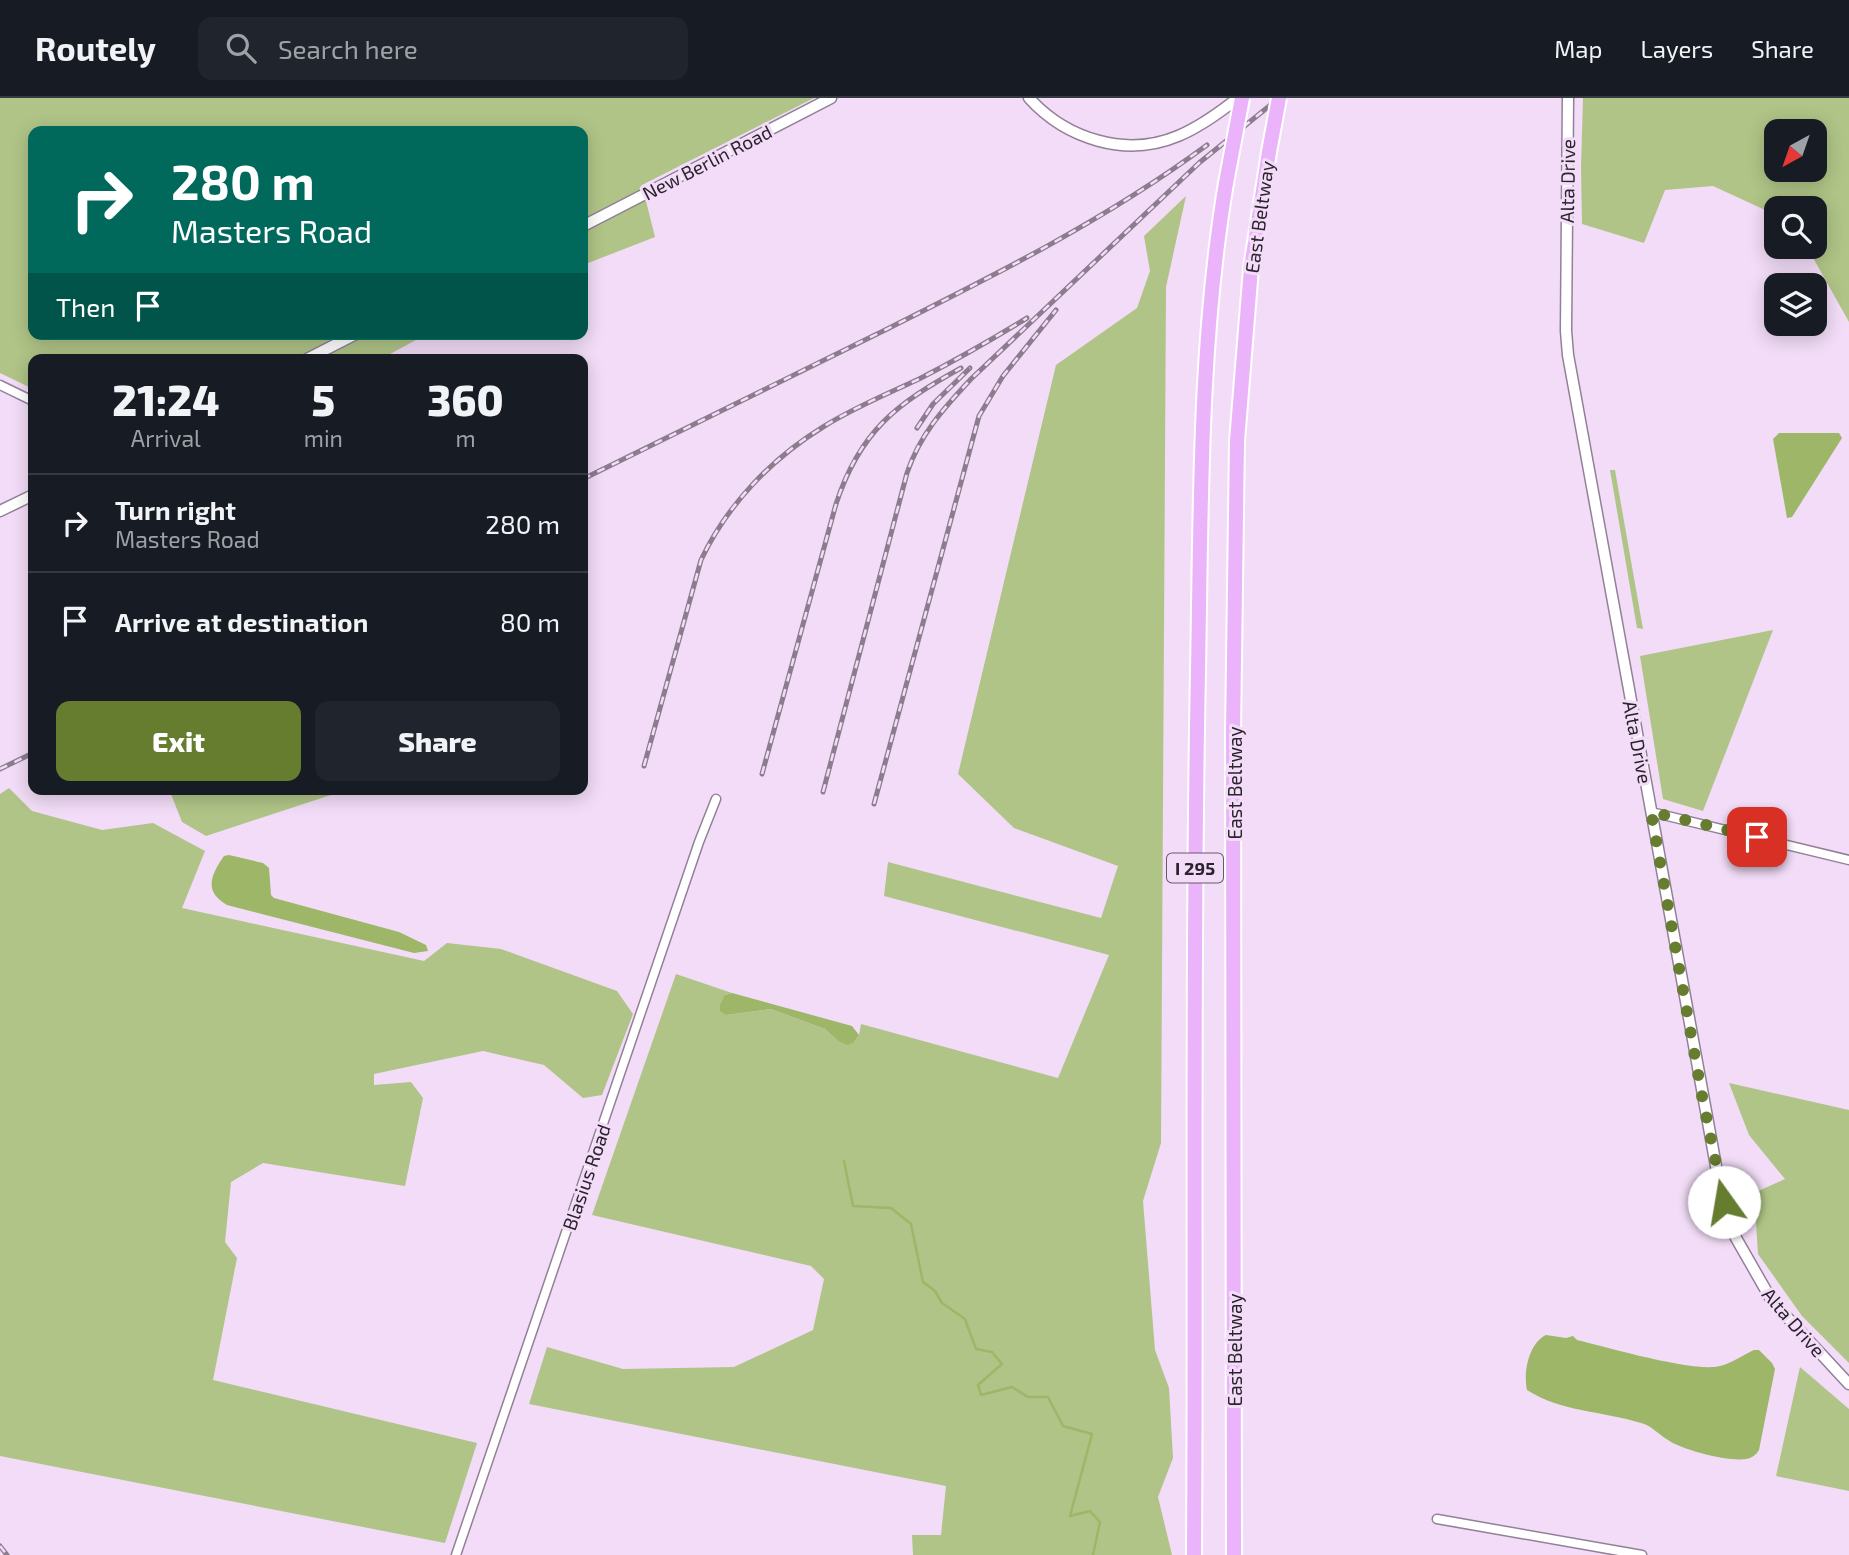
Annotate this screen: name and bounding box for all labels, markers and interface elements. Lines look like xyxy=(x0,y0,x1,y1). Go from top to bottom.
search box xyxy=(198,17,688,80)
text: Routely xyxy=(35,28,156,68)
icon: search xyxy=(222,29,260,67)
text: Search here xyxy=(278,33,418,64)
text: Map xyxy=(1554,34,1602,63)
text: Layers xyxy=(1640,34,1713,63)
text: Share xyxy=(1751,34,1814,63)
street label: New Berlin Road xyxy=(638,119,776,205)
north arrow xyxy=(1764,119,1827,182)
map controls xyxy=(1764,119,1827,336)
street label: Alta Drive xyxy=(1555,139,1579,223)
text: 280 m xyxy=(171,151,315,210)
icon: right xyxy=(56,154,147,245)
street label: East Beltway xyxy=(1240,159,1278,275)
button: search xyxy=(1764,196,1827,259)
text: Masters Road xyxy=(171,211,372,249)
button: layers xyxy=(1764,273,1827,336)
icon: arrive xyxy=(129,287,167,325)
text: Then xyxy=(56,291,115,322)
text: 21:24 xyxy=(112,374,219,424)
text: 5 xyxy=(312,374,335,424)
text: 360 xyxy=(427,374,504,424)
text: Arrival xyxy=(131,424,201,452)
text: min xyxy=(304,424,343,452)
text: m xyxy=(455,424,476,452)
text: Turn right xyxy=(115,494,236,525)
icon: right xyxy=(56,504,94,542)
text: 280 m xyxy=(485,508,560,539)
text: Masters Road xyxy=(115,525,260,553)
icon: arrive xyxy=(56,602,94,640)
text: Arrive at destination xyxy=(115,606,368,637)
text: 80 m xyxy=(500,606,560,637)
street label: Alta Drive xyxy=(1619,698,1657,786)
button: Exit xyxy=(56,701,301,781)
button: Share xyxy=(315,701,560,781)
street label: East Beltway xyxy=(1223,726,1246,840)
pin xyxy=(1727,807,1787,867)
icon: arrive xyxy=(1738,818,1776,856)
road number: I 295 xyxy=(1167,854,1223,882)
street label: Blasius Road xyxy=(557,1121,615,1233)
position arrow xyxy=(1687,1165,1761,1239)
street label: Alta Drive xyxy=(1758,1283,1830,1361)
street label: East Beltway xyxy=(1223,1293,1246,1407)

